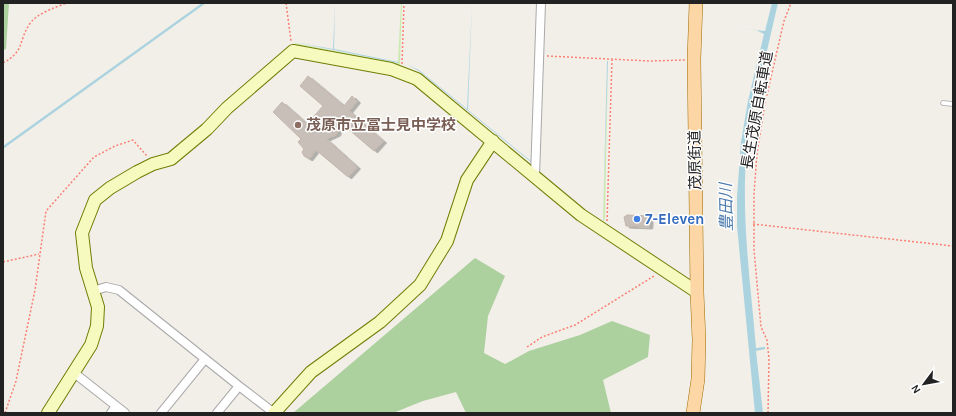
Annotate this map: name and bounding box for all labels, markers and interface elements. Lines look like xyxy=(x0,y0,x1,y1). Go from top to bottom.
street label: 長生茂原自転車道 xyxy=(738,49,776,171)
place label: 茂原市立冨士見中学校 xyxy=(306,116,456,134)
marker: 茂原市立冨士見中学校 xyxy=(293,120,303,130)
street label: 茂原街道 xyxy=(685,130,705,190)
water label: 豊田川 xyxy=(716,181,736,231)
place label: 7-Eleven xyxy=(645,210,704,228)
marker: 7-Eleven xyxy=(632,214,642,224)
north arrow xyxy=(904,364,944,404)
text: N xyxy=(908,382,924,396)

